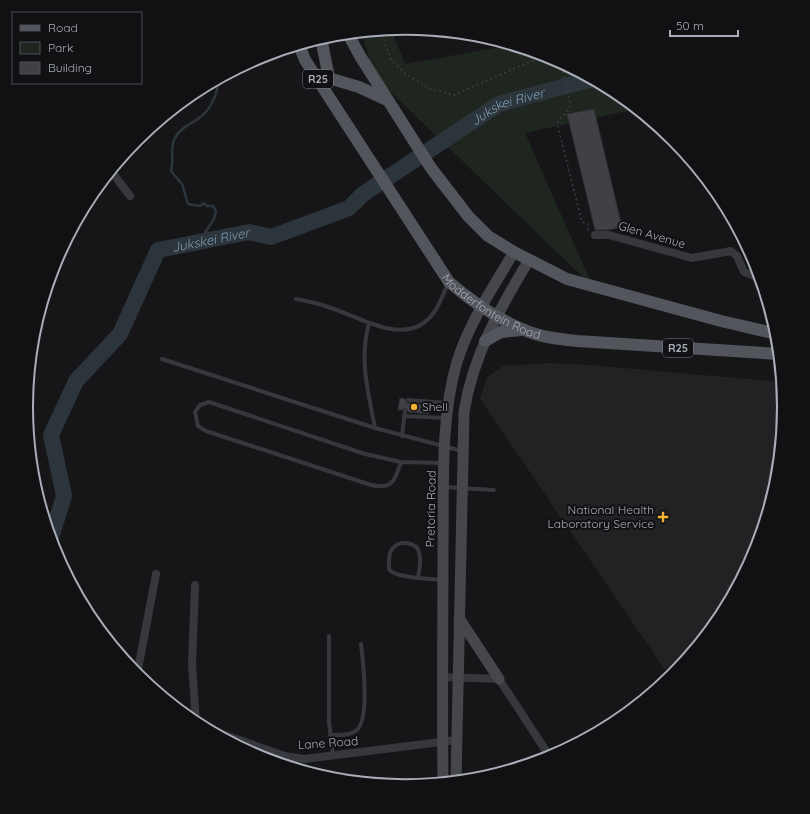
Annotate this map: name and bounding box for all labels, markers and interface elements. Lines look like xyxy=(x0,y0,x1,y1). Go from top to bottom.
legend xyxy=(12,12,142,84)
scale bar xyxy=(670,12,738,38)
text: 50 m xyxy=(676,18,704,33)
text: Road xyxy=(48,20,78,35)
text: Park xyxy=(48,40,73,55)
text: Building xyxy=(48,60,92,75)
road number: R25 xyxy=(303,70,333,88)
water label: Jukskei River xyxy=(468,84,548,129)
street label: Glen Avenue xyxy=(617,218,688,251)
water label: Jukskei River xyxy=(170,224,253,255)
street label: Modderfontein Road xyxy=(439,271,542,342)
road number: R25 xyxy=(663,339,693,357)
place label: Shell xyxy=(422,399,448,414)
marker: Shell xyxy=(409,402,419,412)
street label: Pretoria Road xyxy=(422,470,439,548)
place label: National Health Laboratory Service xyxy=(547,502,654,531)
marker: National Health Laboratory Service xyxy=(657,511,669,523)
street label: Lane Road xyxy=(297,733,359,752)

